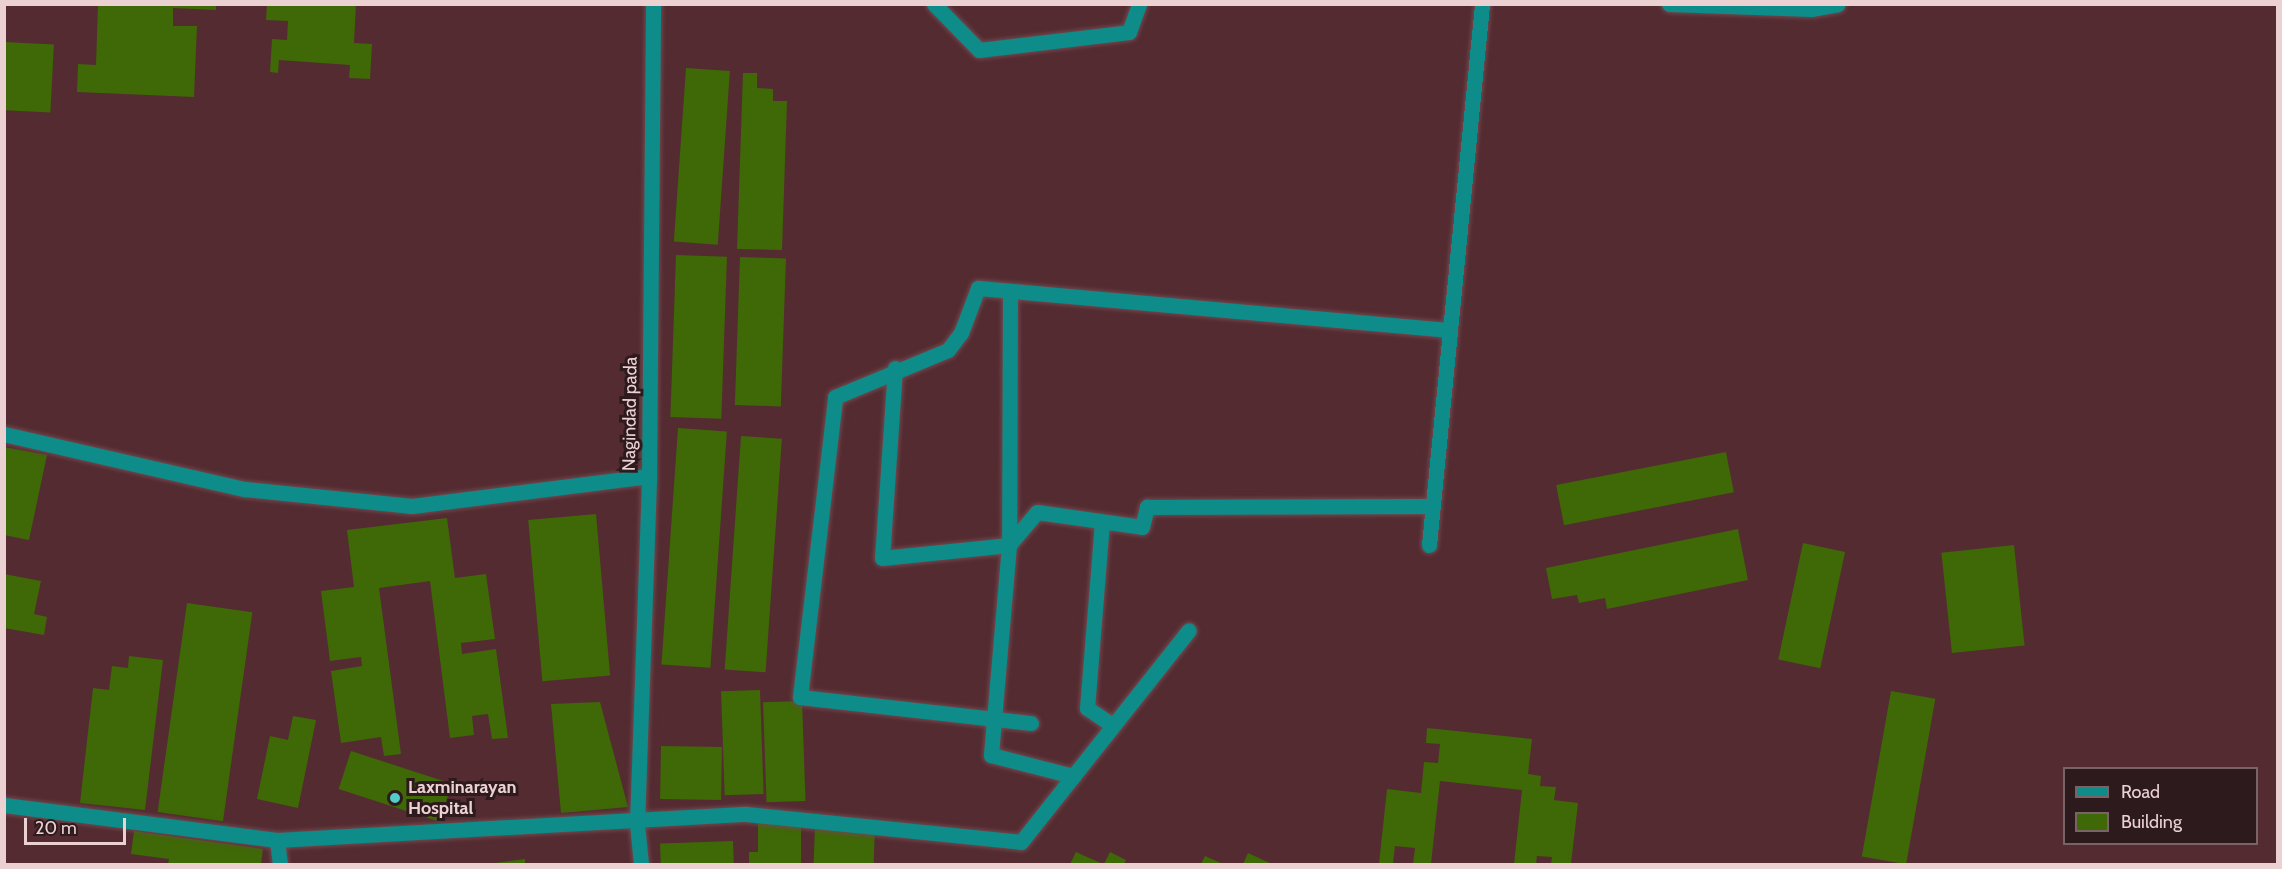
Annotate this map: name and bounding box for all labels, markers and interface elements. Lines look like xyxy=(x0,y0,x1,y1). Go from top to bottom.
street label: Nagindad pada xyxy=(618,357,642,471)
legend xyxy=(2063,767,2258,845)
place label: Laxminarayan Hospital xyxy=(408,777,517,820)
text: Road xyxy=(2121,781,2160,803)
marker: Laxminarayan Hospital xyxy=(386,789,404,807)
scale bar xyxy=(27,806,129,844)
text: Building xyxy=(2121,811,2182,833)
text: 20 m xyxy=(35,817,77,839)

